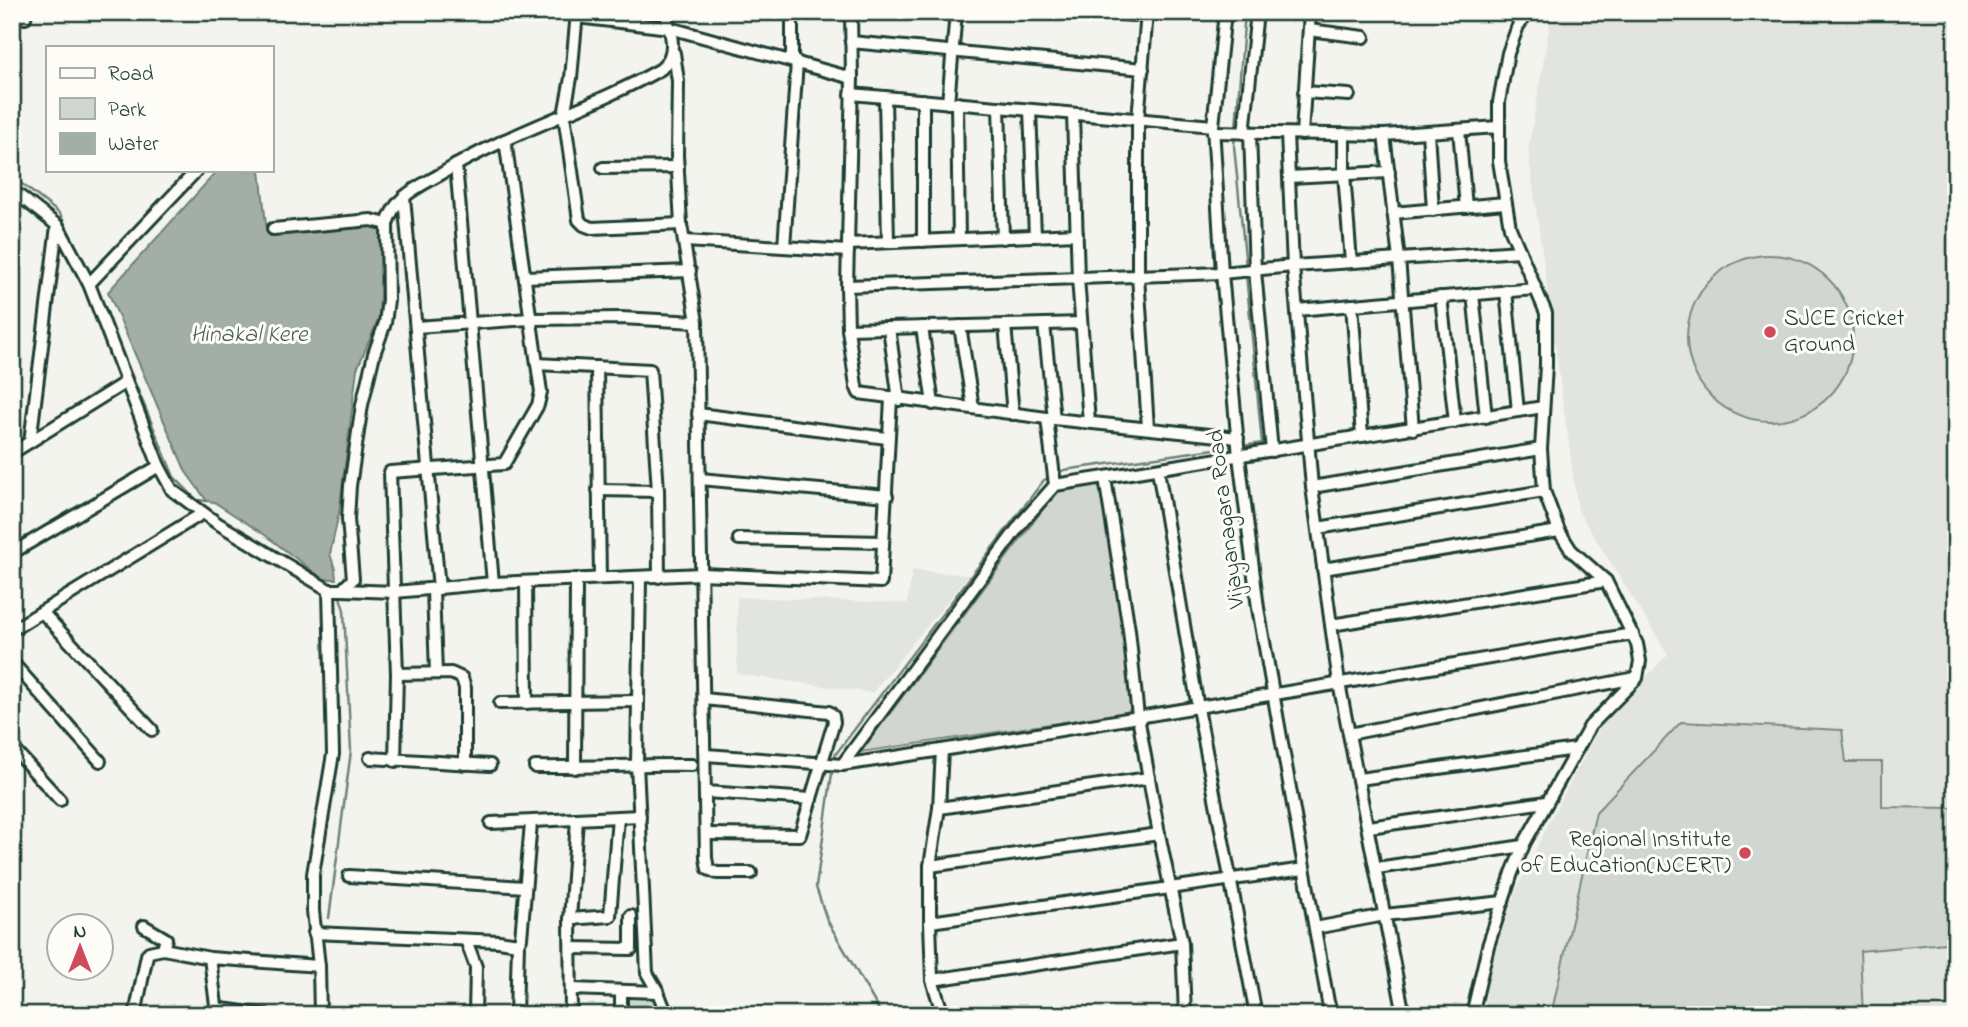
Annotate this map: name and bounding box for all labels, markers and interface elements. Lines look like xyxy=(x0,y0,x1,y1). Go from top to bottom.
legend xyxy=(46,46,273,172)
text: Road xyxy=(108,60,154,90)
text: Park xyxy=(108,96,147,126)
text: Water xyxy=(108,130,159,160)
place label: SJCE Cricket Ground xyxy=(1784,303,1905,362)
water label: Hinakal Kere xyxy=(190,318,309,353)
marker: SJCE Cricket Ground xyxy=(1762,324,1778,340)
street label: Vijayanagara Road xyxy=(1200,427,1256,611)
place label: Regional Institute of Education(NCERT) xyxy=(1520,824,1732,883)
marker: Regional Institute of Education(NCERT) xyxy=(1737,845,1753,861)
north arrow xyxy=(46,912,116,982)
text: N xyxy=(74,919,87,946)

